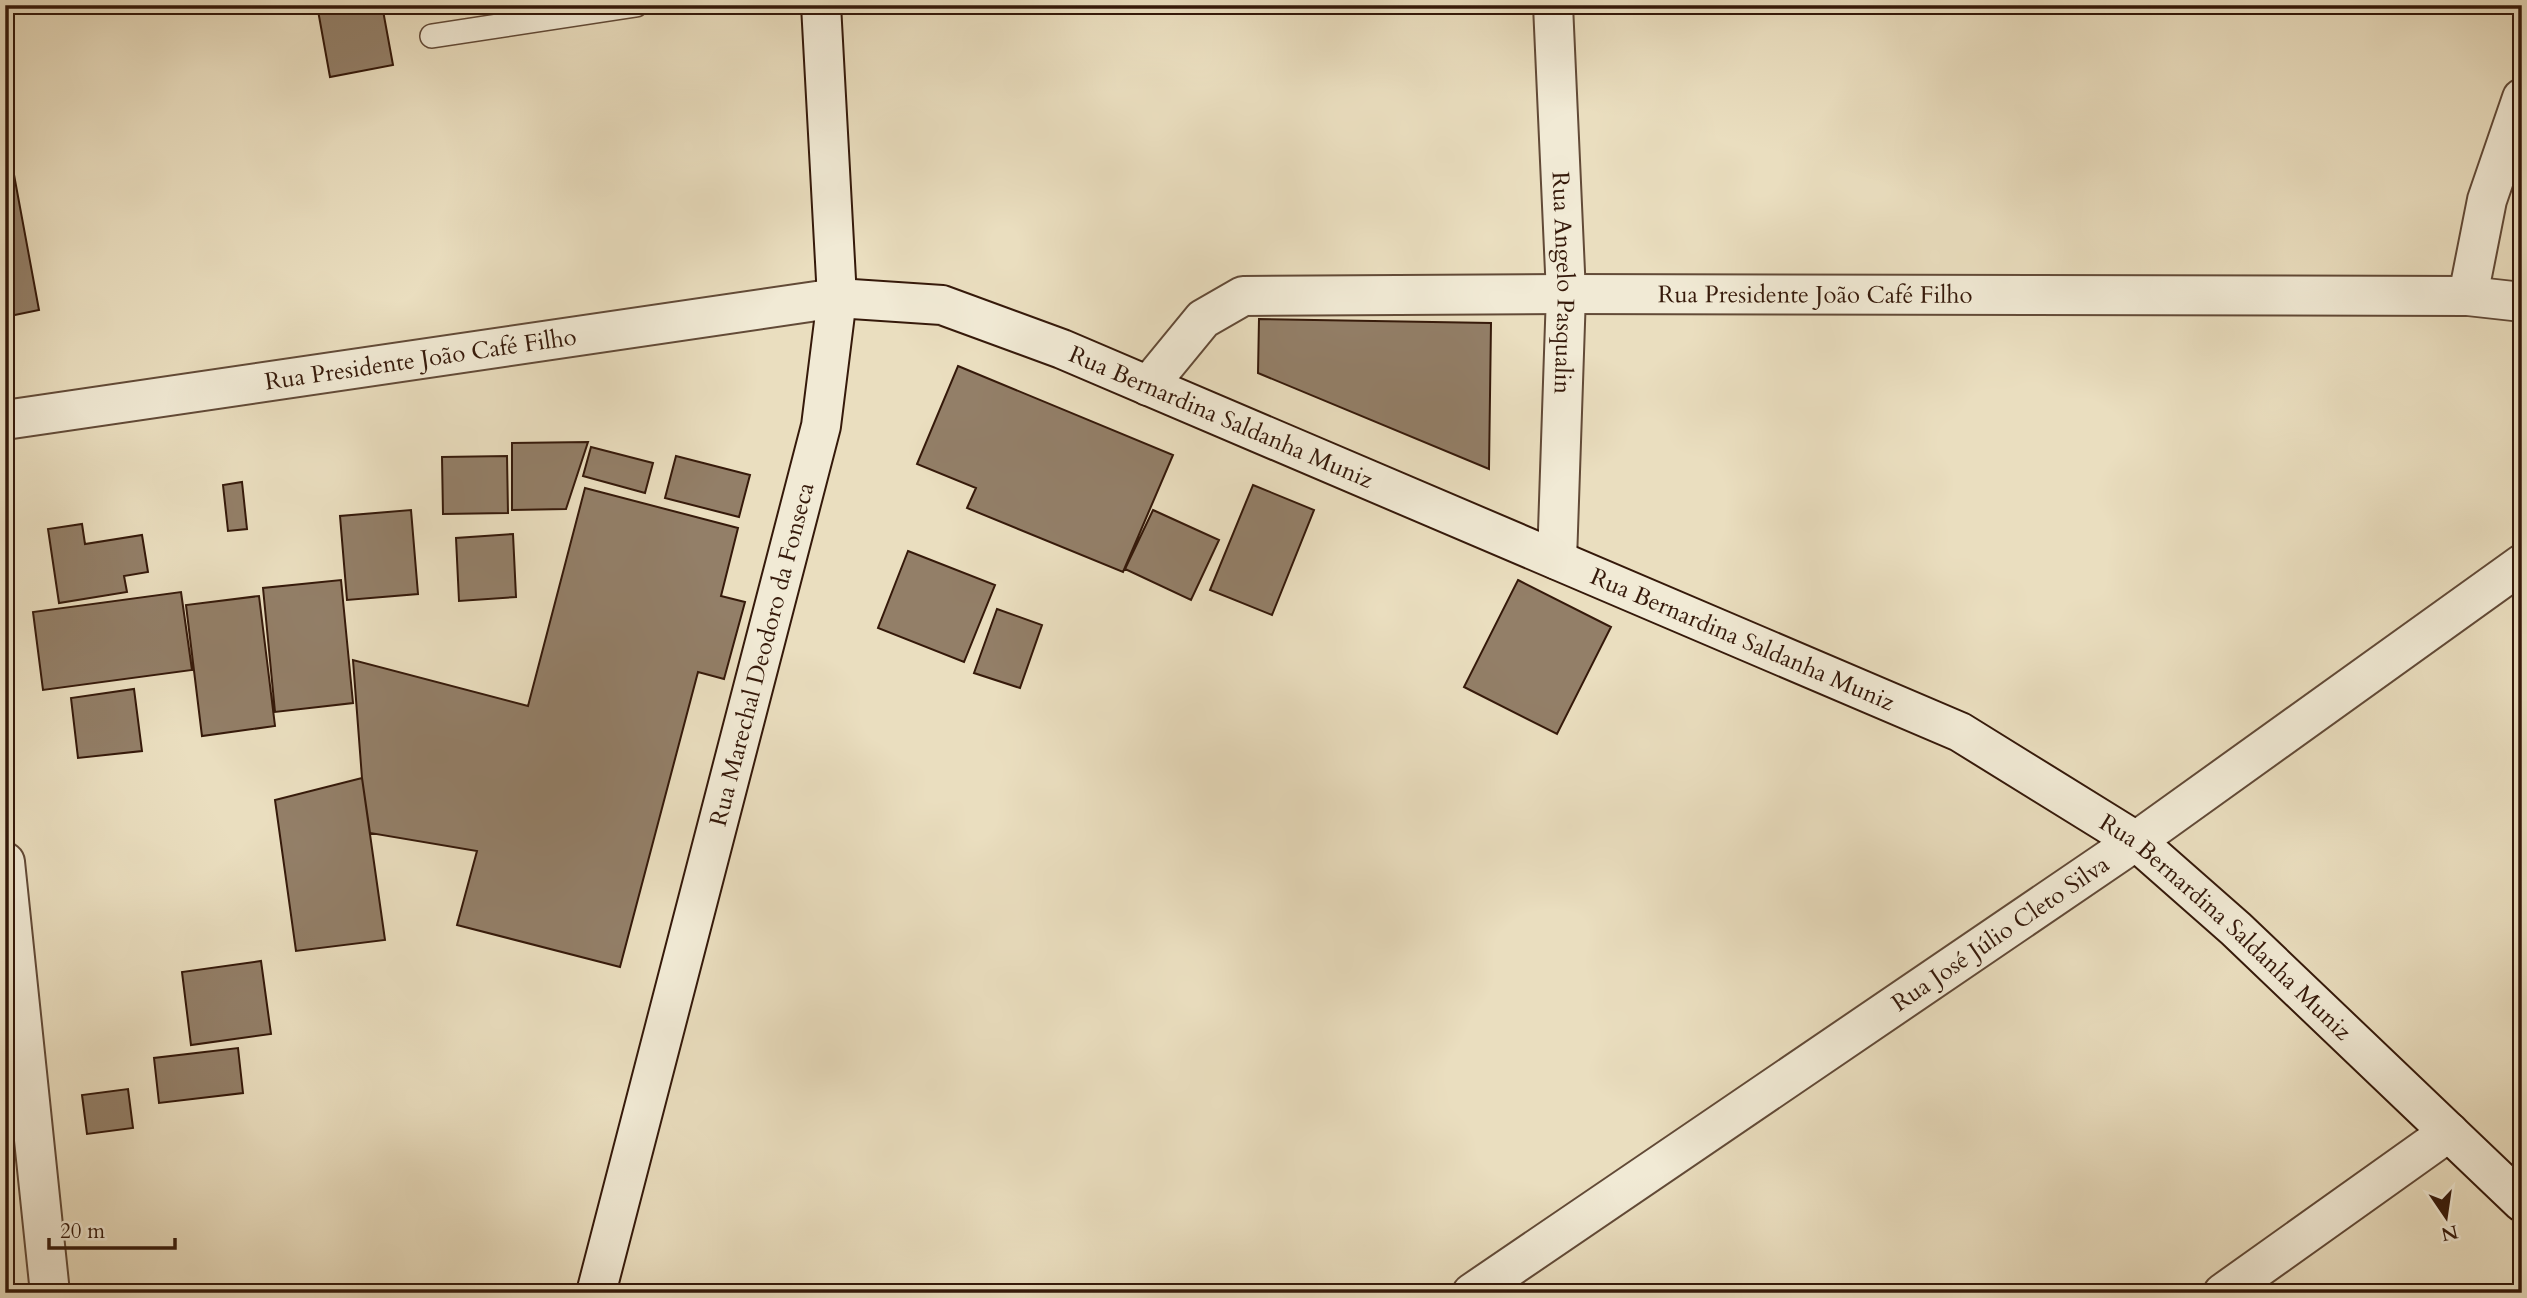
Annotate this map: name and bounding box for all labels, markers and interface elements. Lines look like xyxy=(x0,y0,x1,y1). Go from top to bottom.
street label: Rua Angelo Pasqualin xyxy=(1544,171,1583,395)
street label: Rua Presidente João Café Filho xyxy=(1658,278,1973,311)
street label: Rua Presidente João Café Filho xyxy=(262,320,579,398)
street label: Rua Bernardina Saldanha Muniz xyxy=(1064,337,1378,496)
street label: Rua Marechal Deodoro da Fonseca xyxy=(701,478,822,830)
street label: Rua Bernardina Saldanha Muniz xyxy=(1585,560,1900,719)
street label: Rua Bernardina Saldanha Muniz xyxy=(2093,806,2359,1048)
street label: Rua José Júlio Cleto Silva xyxy=(1885,847,2116,1019)
north arrow xyxy=(2412,1182,2482,1252)
scale bar xyxy=(49,1207,175,1251)
text: 20 m xyxy=(60,1217,105,1246)
text: N xyxy=(2438,1218,2461,1247)

